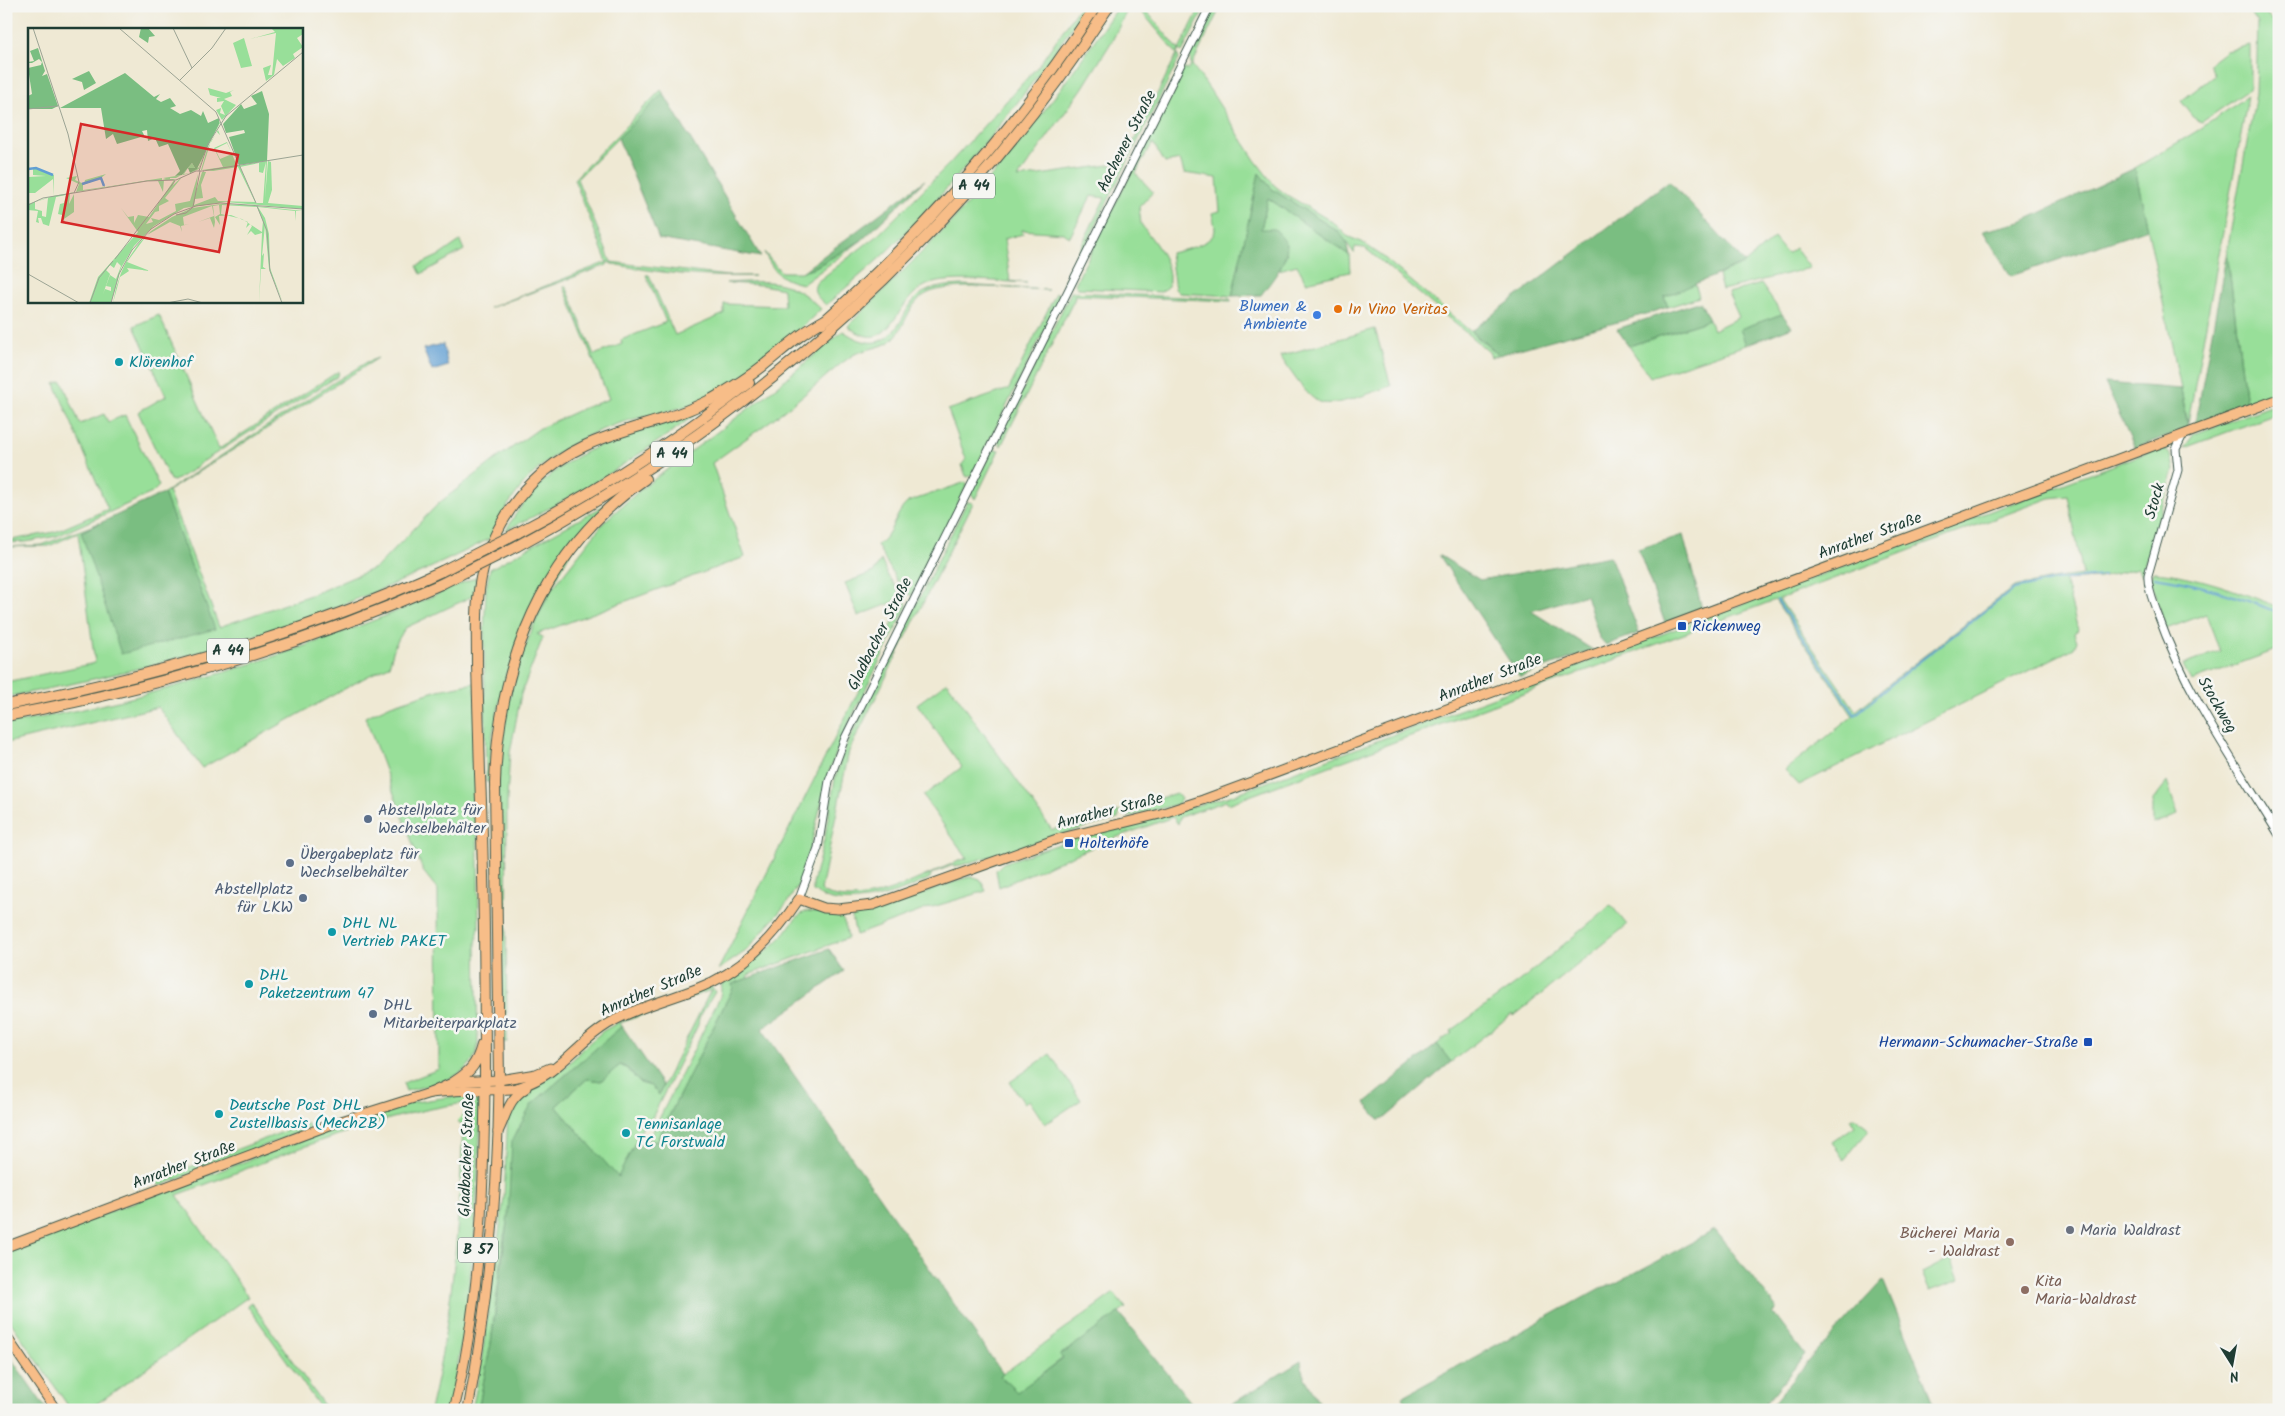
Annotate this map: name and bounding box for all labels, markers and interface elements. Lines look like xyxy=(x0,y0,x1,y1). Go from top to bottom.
inset map xyxy=(28,28,302,302)
street label: Aachener Straße xyxy=(1091,86,1163,196)
road number: A 44 xyxy=(953,174,995,198)
place label: Blumen & Ambiente xyxy=(1239,294,1307,337)
place label: In Vino Veritas xyxy=(1348,297,1448,322)
marker: In Vino Veritas xyxy=(1332,303,1344,315)
marker: Blumen & Ambiente xyxy=(1311,309,1323,321)
place label: Klörenhof xyxy=(129,350,194,375)
marker: Klörenhof xyxy=(113,356,125,368)
road number: A 44 xyxy=(651,442,693,466)
street label: Stock xyxy=(2138,480,2172,522)
street label: Anrather Straße xyxy=(1815,506,1925,566)
street label: Gladbacher Straße xyxy=(841,573,919,695)
place label: Rickenweg xyxy=(1692,614,1761,639)
marker: Rickenweg xyxy=(1676,620,1688,632)
road number: A 44 xyxy=(207,638,249,664)
street label: Anrather Straße xyxy=(1435,647,1545,709)
street label: Stockweg xyxy=(2191,672,2243,738)
street label: Anrather Straße xyxy=(1054,786,1166,836)
place label: Abstellplatz für Wechselbehälter xyxy=(378,798,487,841)
marker: Abstellplatz für Wechselbehälter xyxy=(362,813,374,825)
place label: Holterhöfe xyxy=(1079,831,1149,856)
marker: Holterhöfe xyxy=(1063,837,1075,849)
place label: Übergabeplatz für Wechselbehälter xyxy=(300,842,420,885)
marker: Übergabeplatz für Wechselbehälter xyxy=(284,857,296,869)
place label: Abstellplatz für LKW xyxy=(215,877,293,920)
marker: Abstellplatz für LKW xyxy=(297,892,309,904)
place label: DHL NL Vertrieb PAKET xyxy=(342,911,448,954)
marker: DHL NL Vertrieb PAKET xyxy=(326,926,338,938)
street label: Anrather Straße xyxy=(596,958,706,1024)
place label: DHL Paketzentrum 47 xyxy=(259,963,374,1006)
marker: DHL Paketzentrum 47 xyxy=(243,978,255,990)
place label: DHL Mitarbeiterparkplatz xyxy=(383,993,517,1036)
marker: DHL Mitarbeiterparkplatz xyxy=(367,1008,379,1020)
place label: Hermann-Schumacher-Straße xyxy=(1878,1030,2078,1055)
marker: Hermann-Schumacher-Straße xyxy=(2082,1036,2094,1048)
place label: Deutsche Post DHL Zustellbasis (MechZB) xyxy=(229,1093,386,1136)
street label: Gladbacher Straße xyxy=(452,1093,482,1217)
marker: Deutsche Post DHL Zustellbasis (MechZB) xyxy=(213,1108,225,1120)
place label: Tennisanlage TC Forstwald xyxy=(636,1112,726,1155)
marker: Tennisanlage TC Forstwald xyxy=(620,1127,632,1139)
street label: Anrather Straße xyxy=(129,1134,239,1196)
place label: Maria Waldrast xyxy=(2080,1218,2182,1243)
place label: Bücherei Maria - Waldrast xyxy=(1900,1221,2001,1264)
marker: Maria Waldrast xyxy=(2064,1224,2076,1236)
marker: Bücherei Maria - Waldrast xyxy=(2004,1236,2016,1248)
road number: B 57 xyxy=(458,1238,498,1262)
place label: Kita Maria-Waldrast xyxy=(2035,1269,2138,1312)
marker: Kita Maria-Waldrast xyxy=(2019,1284,2031,1296)
north arrow xyxy=(2208,1338,2258,1388)
text: N xyxy=(2228,1364,2241,1387)

